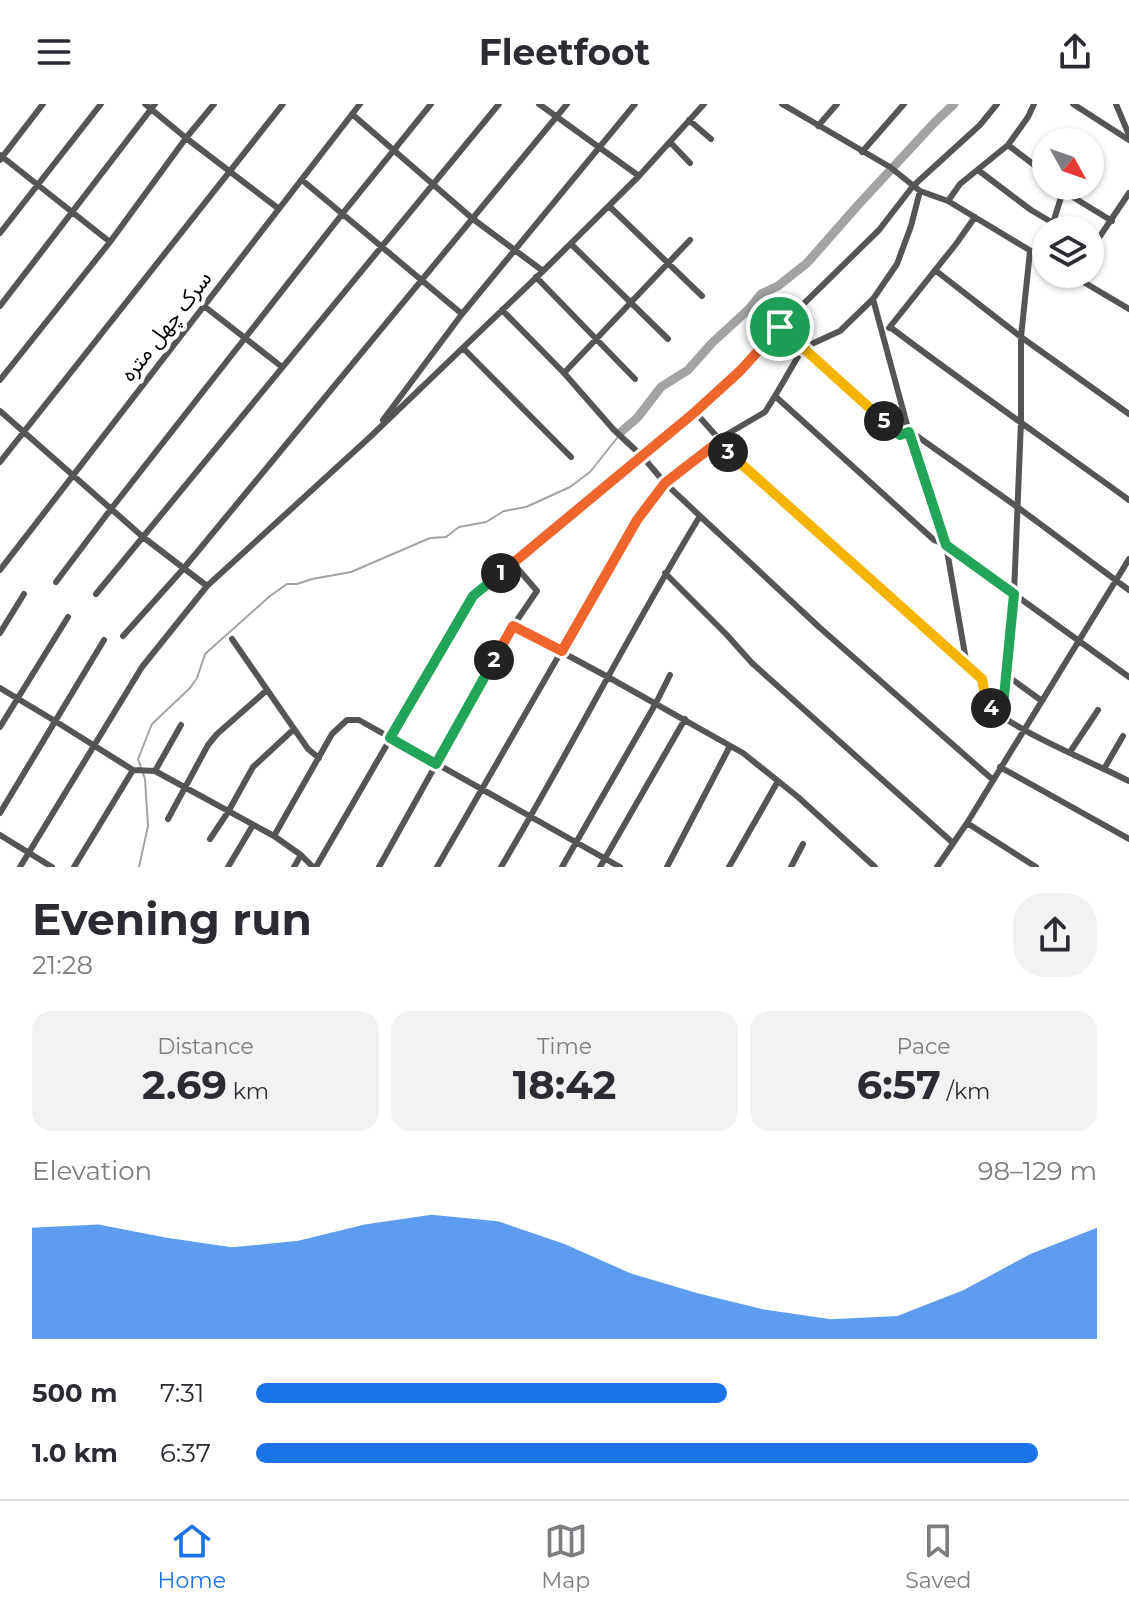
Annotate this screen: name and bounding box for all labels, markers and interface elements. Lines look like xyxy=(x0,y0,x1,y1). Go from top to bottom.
icon: menu xyxy=(32,30,76,74)
text: Fleetfoot xyxy=(479,30,650,74)
icon: share xyxy=(1053,30,1097,74)
north arrow xyxy=(1032,128,1104,200)
map controls xyxy=(1032,128,1104,288)
button: layers xyxy=(1032,216,1104,288)
street label: سرک چهل متره xyxy=(115,265,218,387)
pin xyxy=(746,293,814,361)
icon: arrive xyxy=(758,305,802,349)
pin: 5 xyxy=(864,401,904,441)
text: 5 xyxy=(877,407,891,434)
pin: 3 xyxy=(708,432,748,472)
text: 3 xyxy=(721,438,735,465)
pin: 1 xyxy=(481,553,521,593)
text: 1 xyxy=(497,559,505,586)
pin: 2 xyxy=(474,640,514,680)
text: 2 xyxy=(488,646,500,673)
pin: 4 xyxy=(971,688,1011,728)
text: 4 xyxy=(983,694,999,721)
text: Evening run xyxy=(32,892,312,946)
button: share xyxy=(1013,893,1097,977)
text: 21:28 xyxy=(32,949,93,981)
text: Distance xyxy=(157,1033,254,1060)
text: Time xyxy=(537,1033,592,1060)
text: Pace xyxy=(897,1033,950,1060)
text: 2.69 xyxy=(142,1060,227,1109)
text: 18:42 xyxy=(513,1060,616,1109)
text: 6:57 xyxy=(857,1060,941,1109)
text: km xyxy=(227,1078,269,1105)
text: /km xyxy=(941,1078,990,1105)
text: Elevation xyxy=(32,1155,152,1187)
text: 98–129 m xyxy=(978,1155,1097,1187)
text: 500 m xyxy=(32,1377,117,1409)
text: 7:31 xyxy=(160,1377,204,1409)
text: 1.0 km xyxy=(32,1437,118,1469)
text: 6:37 xyxy=(160,1437,211,1469)
tab: Home xyxy=(158,1519,226,1594)
tab: Map xyxy=(541,1519,590,1594)
tab: Saved xyxy=(905,1519,971,1594)

